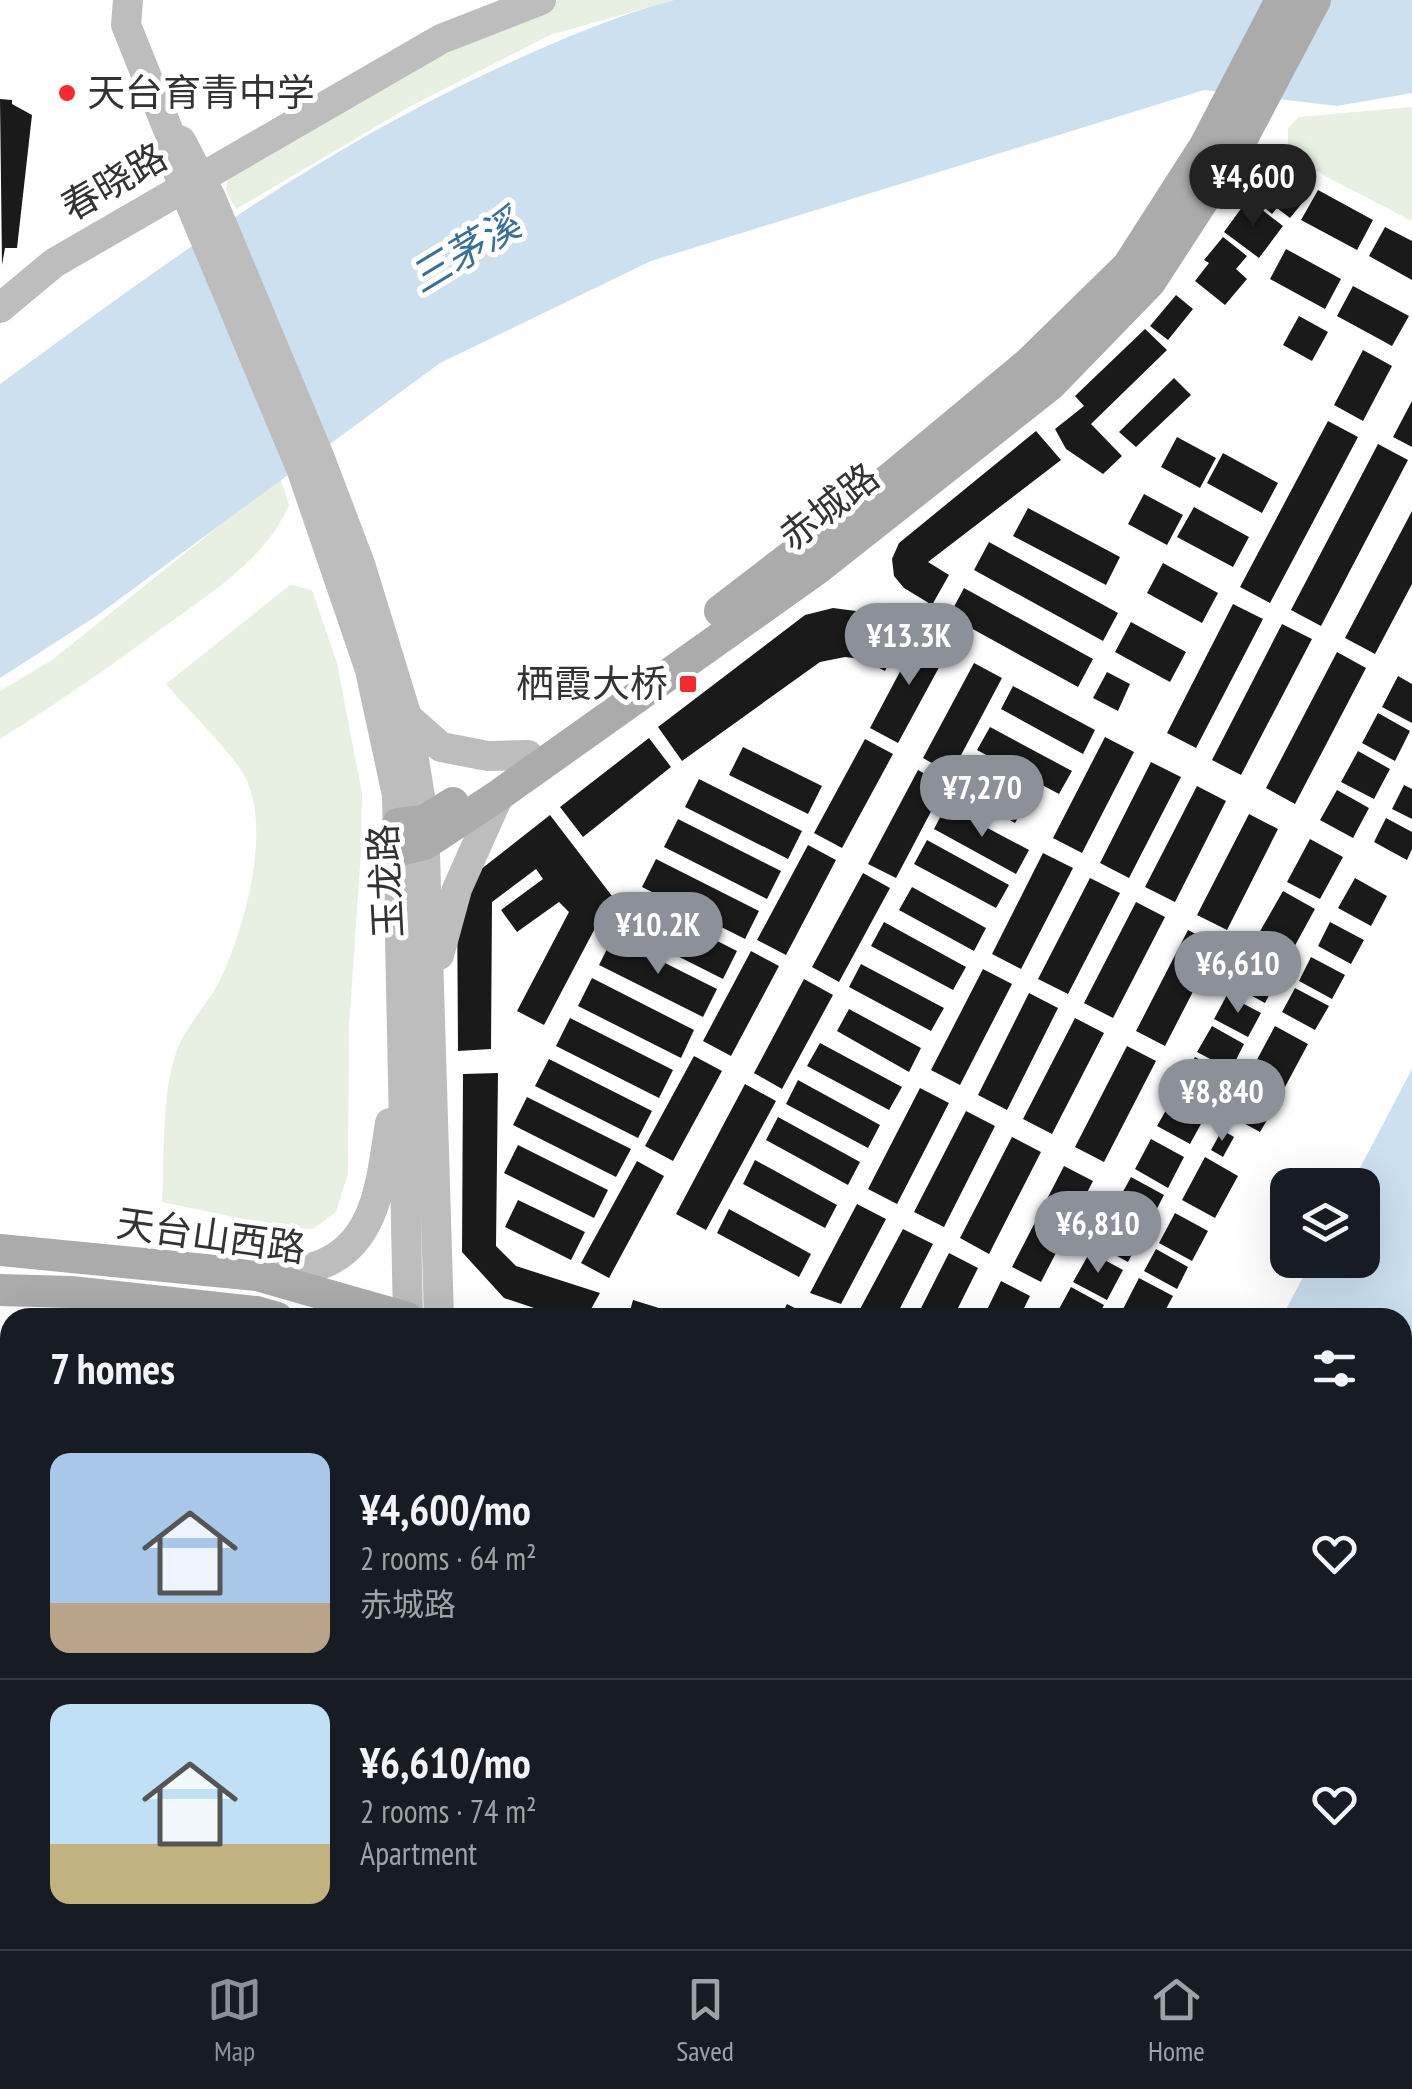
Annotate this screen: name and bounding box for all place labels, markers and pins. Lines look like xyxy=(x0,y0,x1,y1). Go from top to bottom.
place label: 天台育青中学 xyxy=(87,67,315,116)
marker: 天台育青中学 xyxy=(56,82,78,104)
pin: ¥4,600 xyxy=(1172,144,1334,229)
pin: ¥13.3K xyxy=(828,603,990,688)
place label: 栖霞大桥 xyxy=(516,658,668,707)
marker: 栖霞大桥 xyxy=(677,673,699,695)
pin: ¥7,270 xyxy=(901,755,1063,840)
pin: ¥10.2K xyxy=(577,892,739,977)
pin: ¥6,610 xyxy=(1157,931,1319,1016)
pin: ¥8,840 xyxy=(1141,1059,1303,1144)
pin: ¥6,810 xyxy=(1017,1191,1179,1276)

